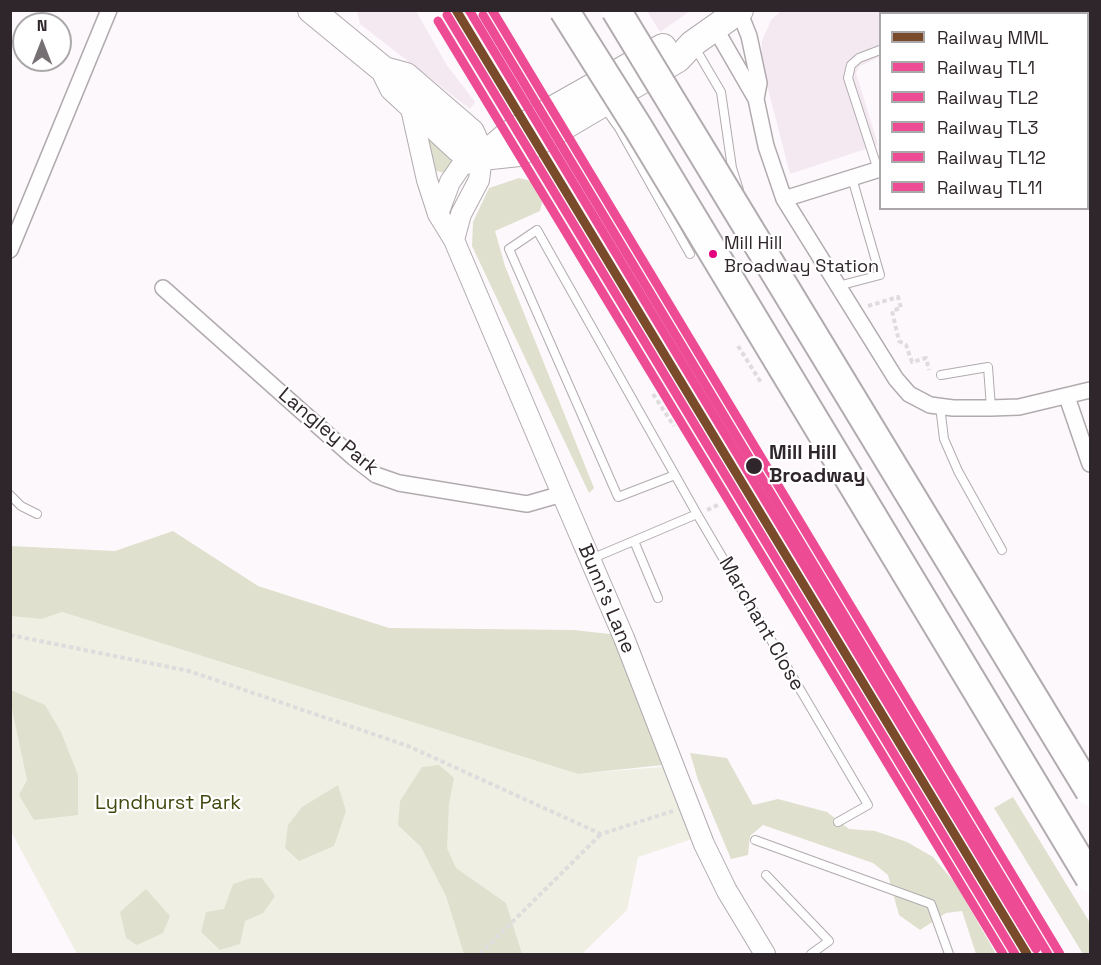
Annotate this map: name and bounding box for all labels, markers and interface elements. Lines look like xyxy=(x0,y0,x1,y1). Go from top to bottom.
north arrow xyxy=(12,12,72,72)
legend xyxy=(879,12,1089,210)
text: N xyxy=(37,15,47,36)
text: Railway MML xyxy=(937,26,1049,49)
text: Railway TL1 xyxy=(937,56,1035,79)
text: Railway TL2 xyxy=(937,86,1038,109)
text: Railway TL3 xyxy=(937,116,1038,139)
text: Railway TL12 xyxy=(937,146,1046,169)
text: Railway TL11 xyxy=(937,176,1043,199)
place label: Mill Hill Broadway Station xyxy=(724,233,879,276)
marker: Mill Hill Broadway Station xyxy=(707,248,719,260)
street label: Langley Park xyxy=(273,383,383,481)
place label: Mill Hill Broadway xyxy=(769,442,865,489)
marker: Mill Hill Broadway xyxy=(744,456,764,476)
street label: Bunn's Lane xyxy=(572,541,640,657)
street label: Marchant Close xyxy=(713,553,809,695)
park label: Lyndhurst Park xyxy=(95,792,241,816)

